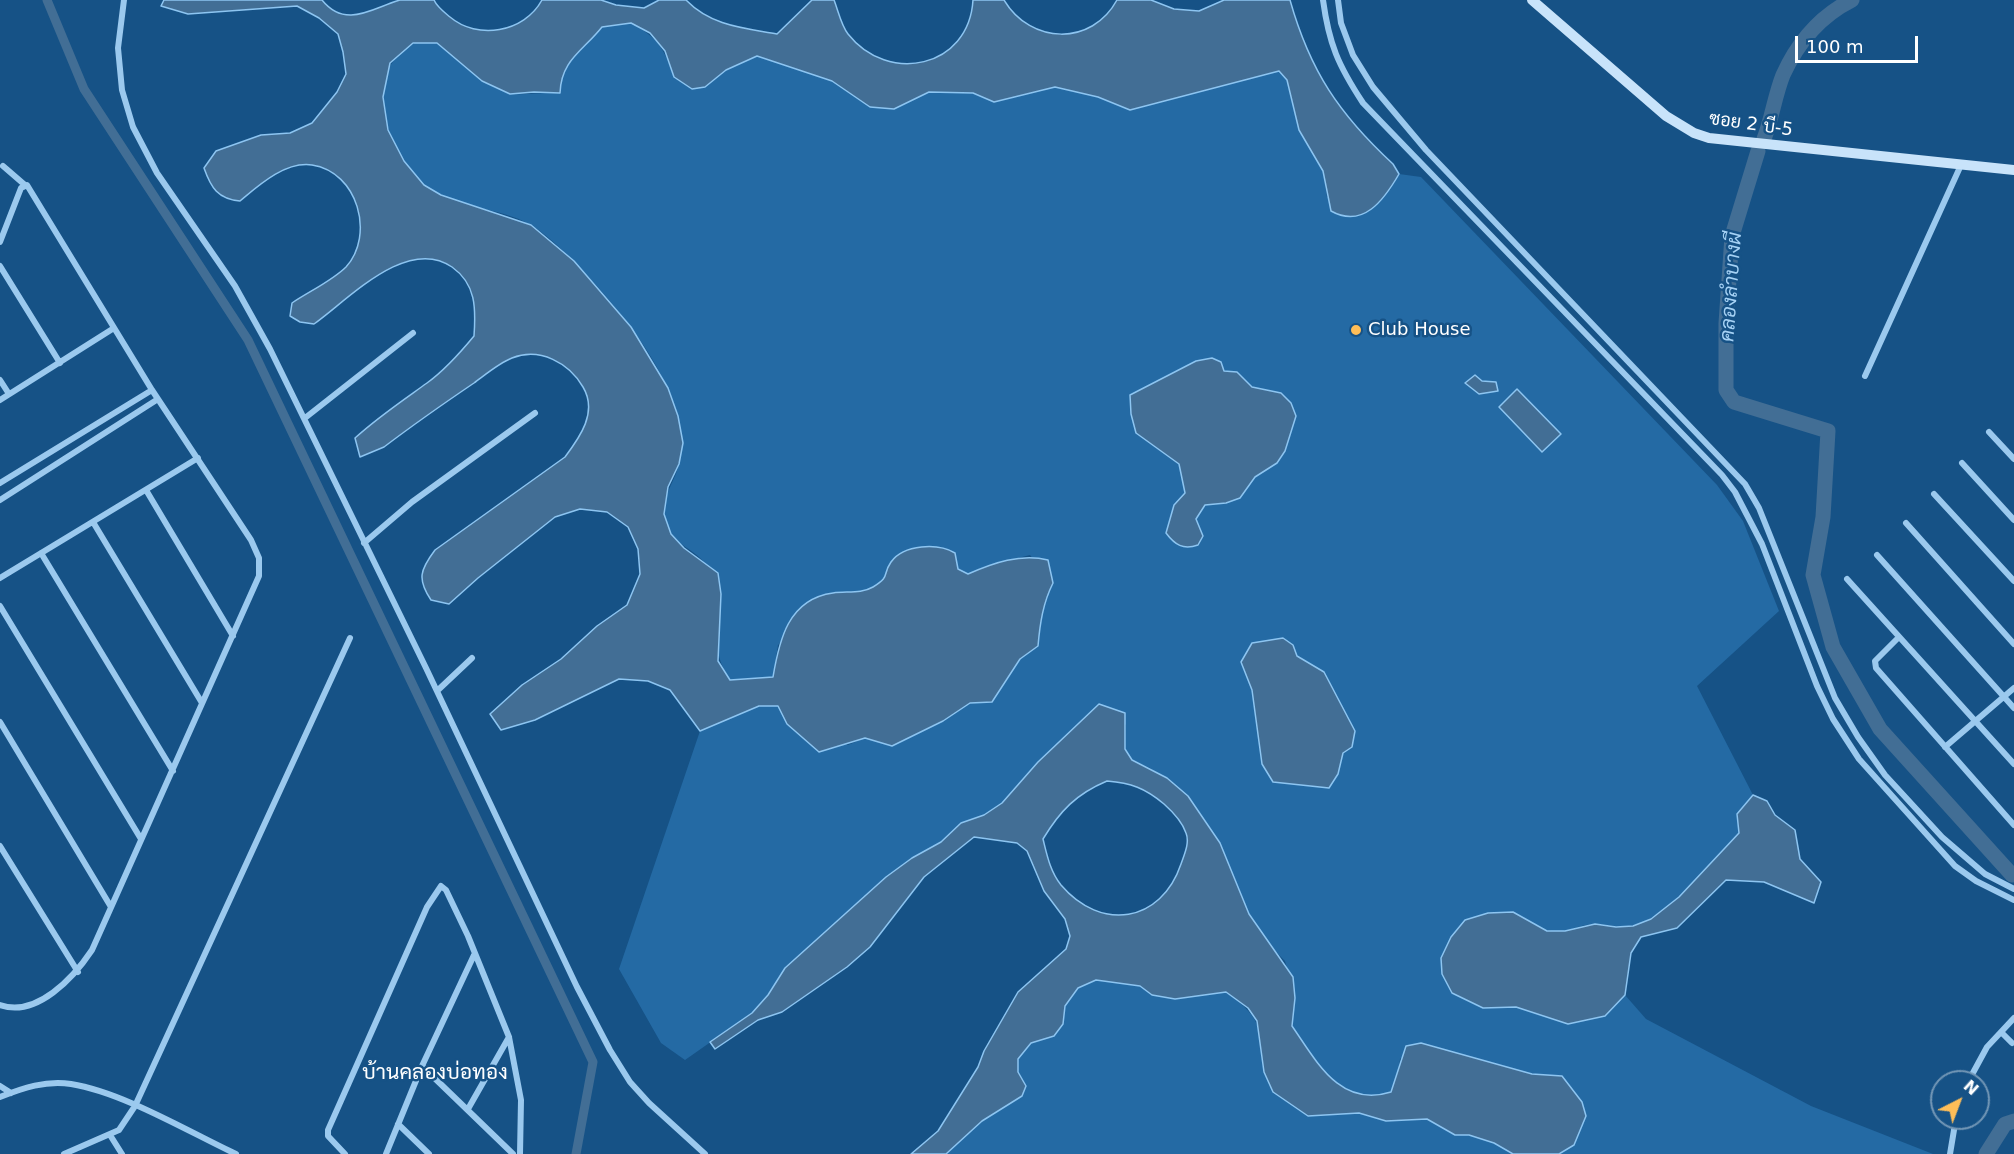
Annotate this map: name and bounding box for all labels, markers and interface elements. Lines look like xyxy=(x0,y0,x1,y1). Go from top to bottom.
scale bar xyxy=(1798,24,1921,62)
text: 100 m xyxy=(1806,36,1864,57)
street label: ซอย 2 บี-5 xyxy=(1708,108,1794,142)
water label: คลองลำบางผี xyxy=(1716,231,1748,343)
place label: Club House xyxy=(1368,319,1471,341)
marker: Club House xyxy=(1349,323,1363,337)
district label: บ้านคลองบ่อทอง xyxy=(362,1061,508,1087)
north arrow xyxy=(1930,1070,1990,1130)
text: N xyxy=(1960,1076,1982,1099)

